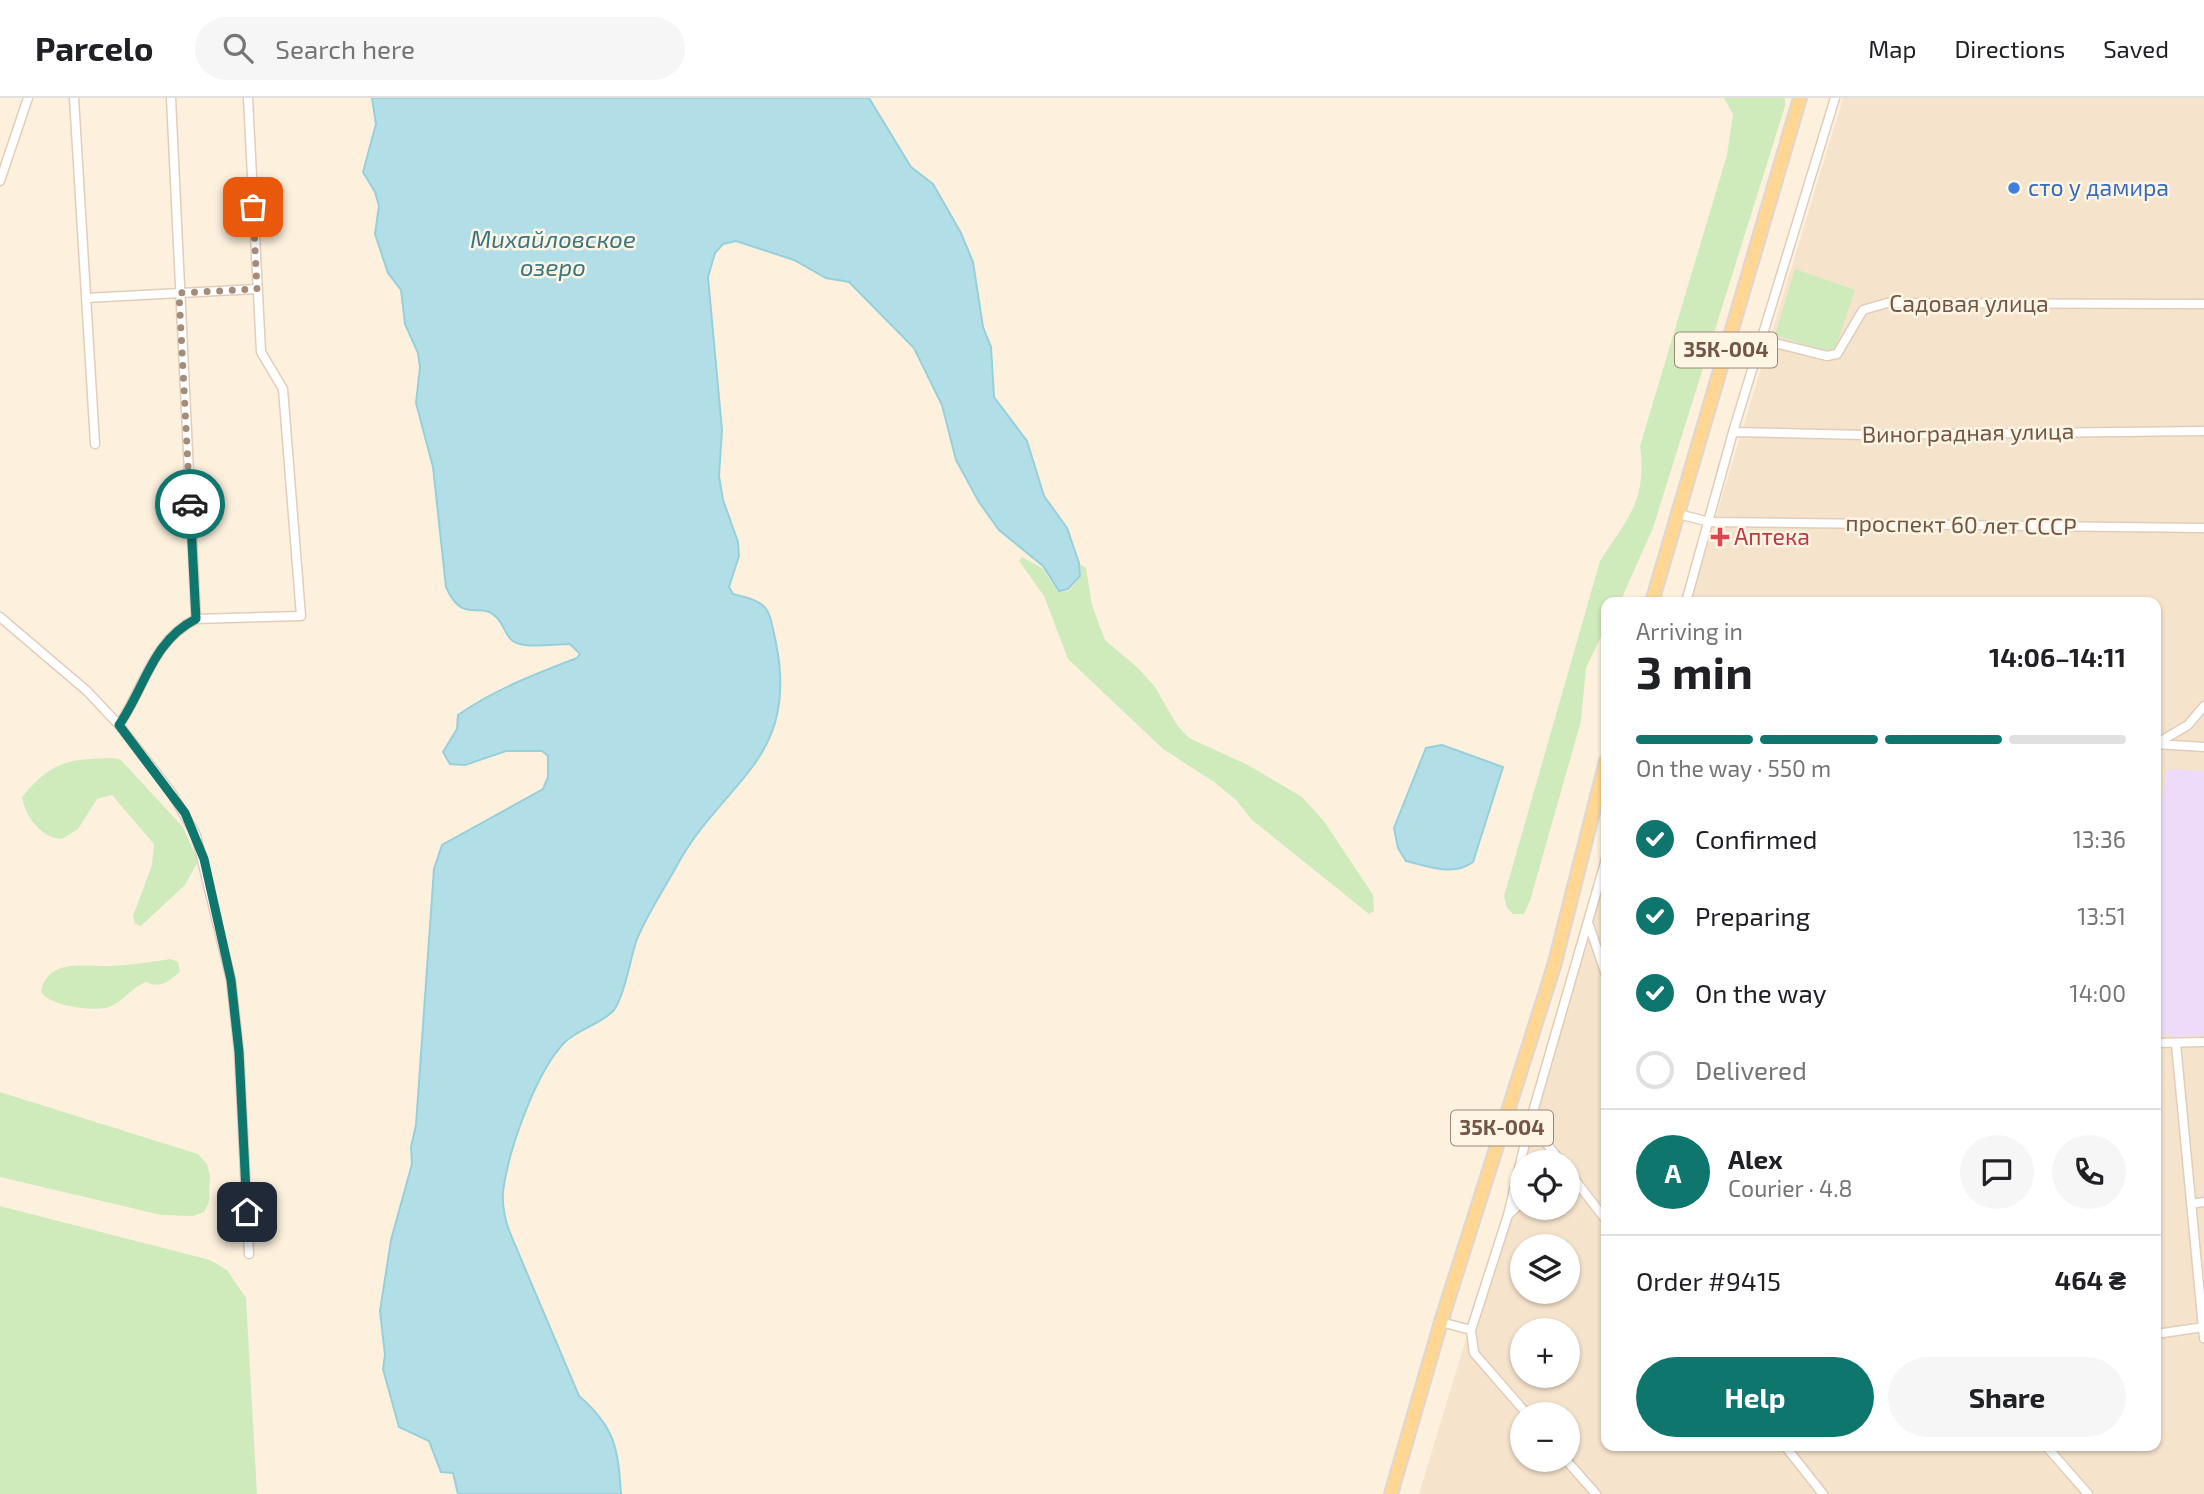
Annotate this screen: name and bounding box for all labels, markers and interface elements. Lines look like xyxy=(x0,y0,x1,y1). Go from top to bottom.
search box xyxy=(195,17,685,80)
text: Parcelo xyxy=(35,28,153,68)
icon: search xyxy=(219,29,257,67)
text: Search here xyxy=(275,33,415,64)
text: Map xyxy=(1868,34,1916,63)
text: Directions xyxy=(1954,34,2065,63)
text: Saved xyxy=(2103,34,2169,63)
place label: сто у дамира xyxy=(2028,173,2169,202)
pin xyxy=(223,177,283,237)
marker: сто у дамира xyxy=(2006,180,2022,196)
icon: bag xyxy=(234,188,272,226)
water label: Михайловское озеро xyxy=(470,224,636,281)
street label: Садовая улица xyxy=(1889,289,2049,318)
road number: 35К-004 xyxy=(1675,332,1777,368)
street label: Виноградная улица xyxy=(1862,416,2074,449)
courier xyxy=(155,469,225,539)
icon: car xyxy=(171,485,209,523)
street label: проспект 60 лет СССР xyxy=(1845,508,2077,540)
place label: Аптека xyxy=(1734,522,1810,550)
marker: Аптека xyxy=(1712,529,1728,545)
text: Arriving in xyxy=(1636,617,1743,645)
text: 14:06–14:11 xyxy=(1989,641,2126,672)
text: 3 min xyxy=(1636,643,1753,698)
text: On the way · 550 m xyxy=(1636,754,1831,782)
icon: check xyxy=(1636,820,1674,858)
text: Confirmed xyxy=(1695,823,1818,854)
text: 13:36 xyxy=(2073,825,2126,853)
icon: check xyxy=(1636,897,1674,935)
text: Preparing xyxy=(1695,900,1810,931)
text: 13:51 xyxy=(2077,902,2126,930)
icon: check xyxy=(1636,974,1674,1012)
text: On the way xyxy=(1695,977,1826,1008)
text: 14:00 xyxy=(2070,979,2126,1007)
text: Delivered xyxy=(1695,1054,1807,1085)
road number: 35К-004 xyxy=(1451,1110,1553,1146)
button: chat xyxy=(1960,1135,2034,1209)
button: phone xyxy=(2052,1135,2126,1209)
text: Alex xyxy=(1728,1143,1783,1174)
map controls xyxy=(1510,1150,1580,1472)
button: locate xyxy=(1510,1150,1580,1220)
text: A xyxy=(1665,1157,1681,1188)
text: Courier · 4.8 xyxy=(1728,1174,1852,1202)
pin xyxy=(217,1182,277,1242)
icon: home xyxy=(228,1193,266,1231)
button: layers xyxy=(1510,1234,1580,1304)
text: 464 ₴ xyxy=(2055,1264,2126,1295)
text: Order #9415 xyxy=(1636,1265,1781,1296)
button: + xyxy=(1510,1318,1580,1388)
button: Help xyxy=(1636,1357,1874,1437)
button: Share xyxy=(1888,1357,2126,1437)
button: − xyxy=(1510,1402,1580,1472)

